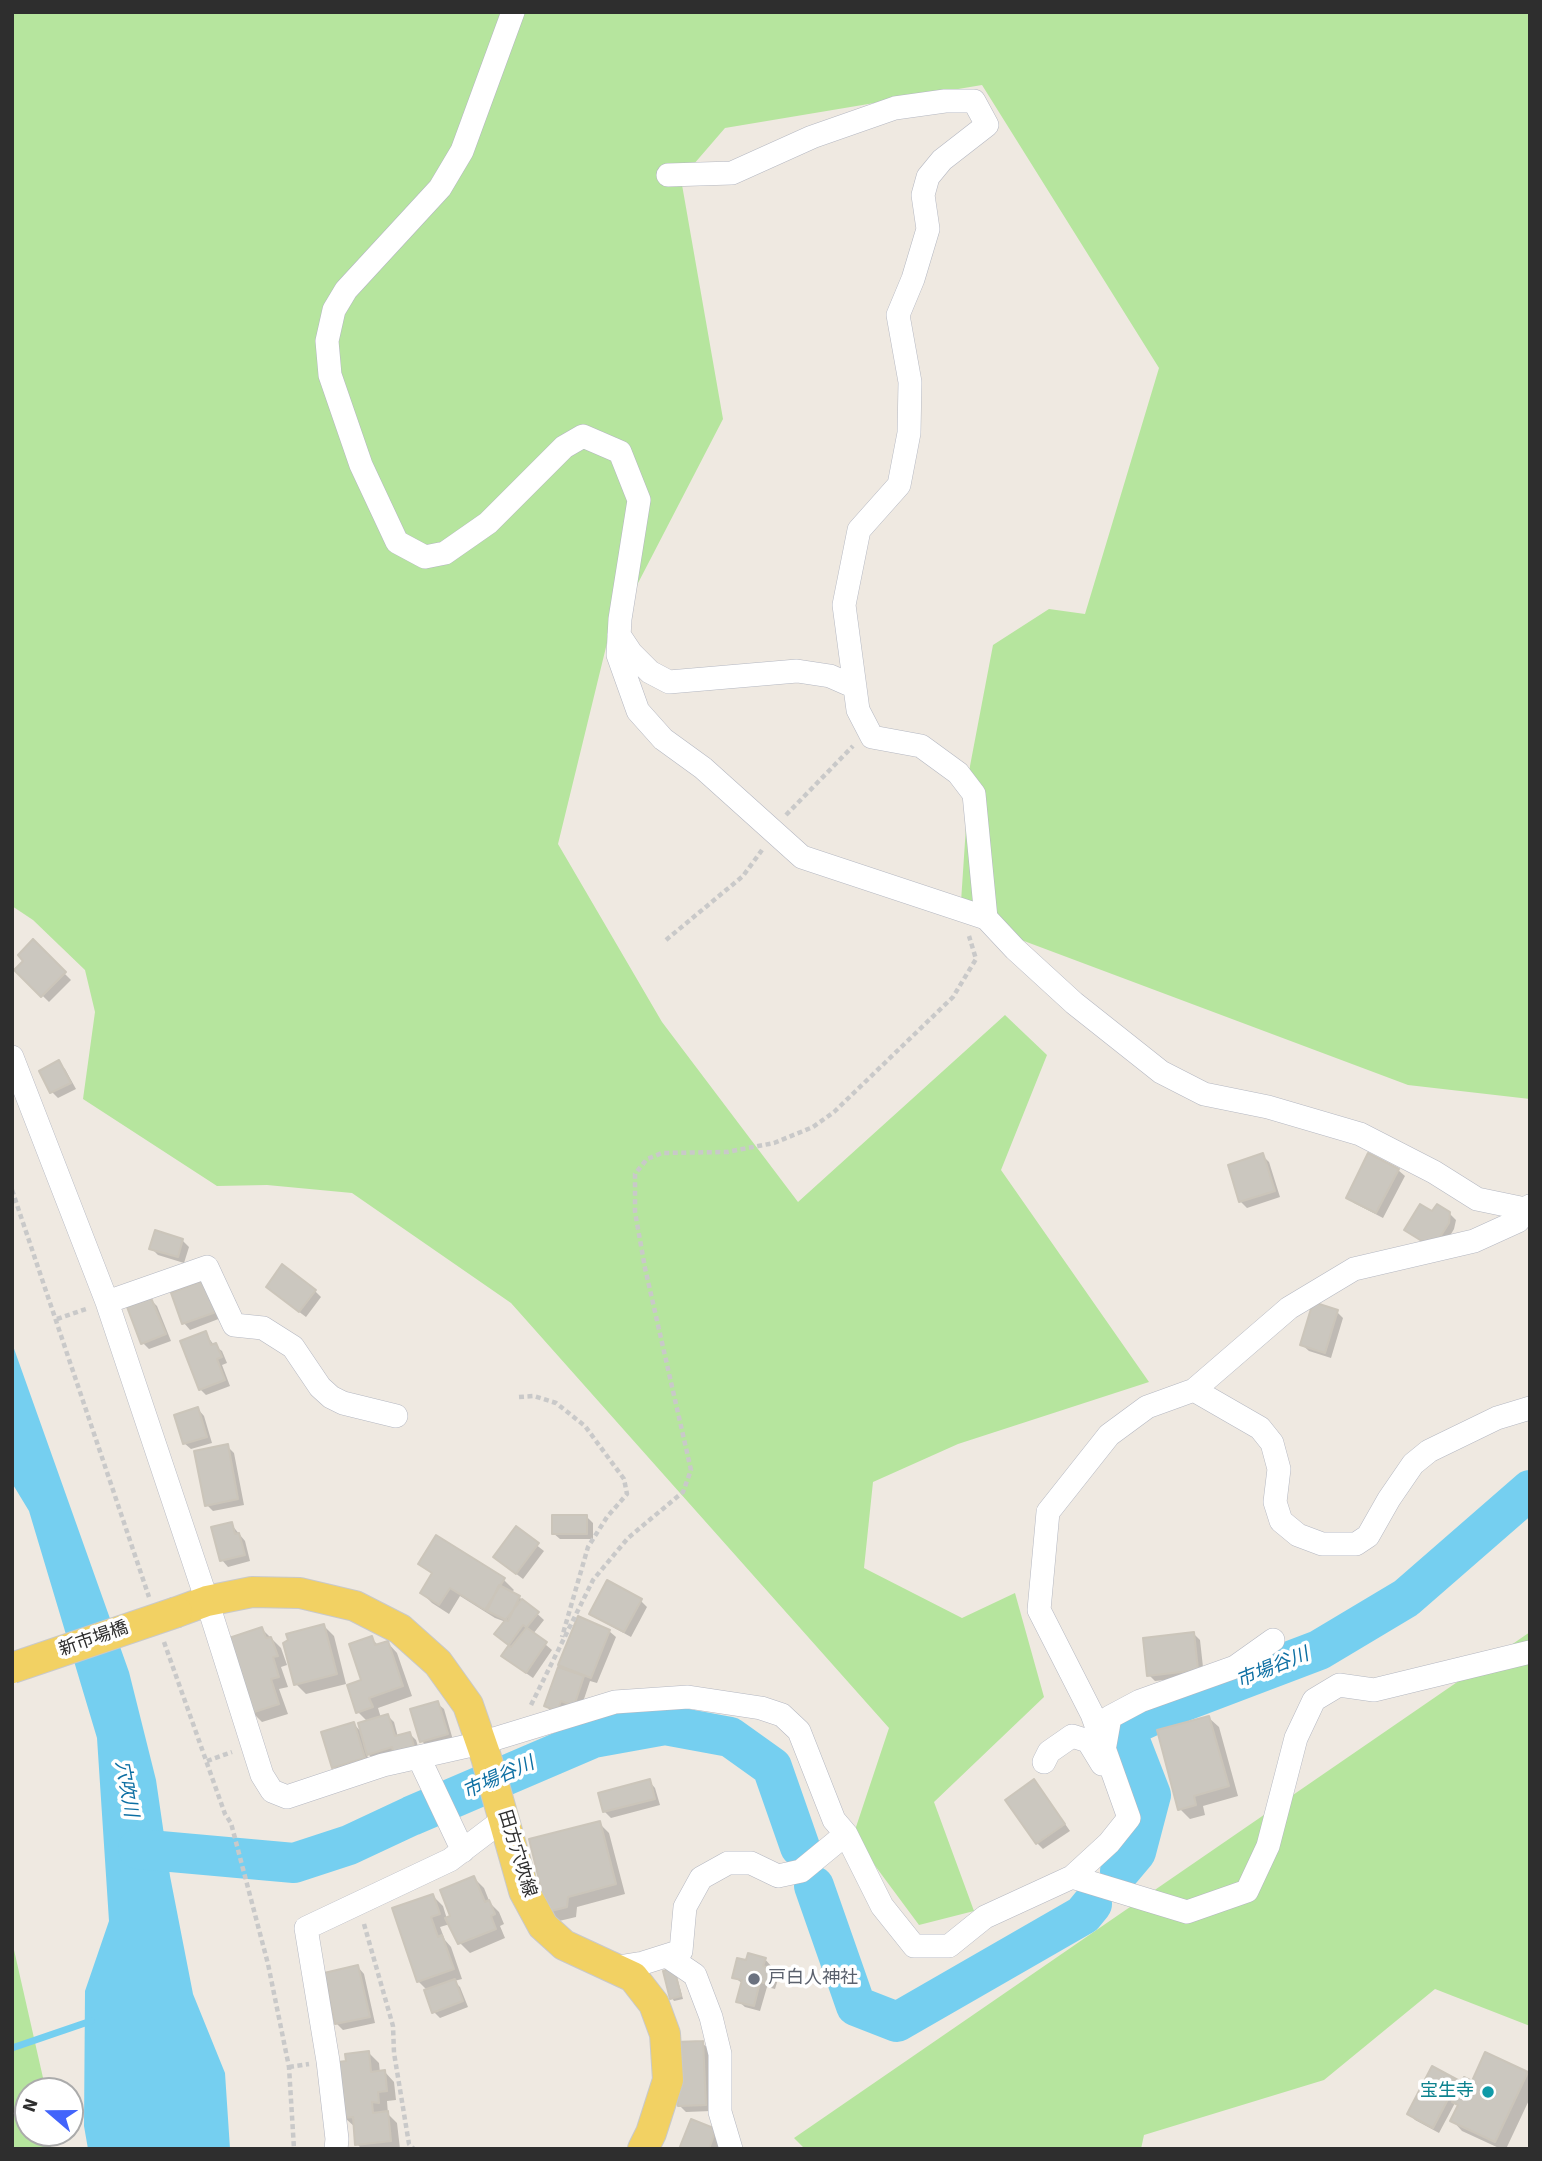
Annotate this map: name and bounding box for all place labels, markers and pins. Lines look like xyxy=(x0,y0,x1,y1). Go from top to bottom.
place label: 戸白人神社 xyxy=(768,1968,858,1990)
marker: 戸白人神社 xyxy=(746,1971,762,1987)
place label: 宝生寺 xyxy=(1420,2081,1474,2103)
marker: 宝生寺 xyxy=(1480,2084,1496,2100)

